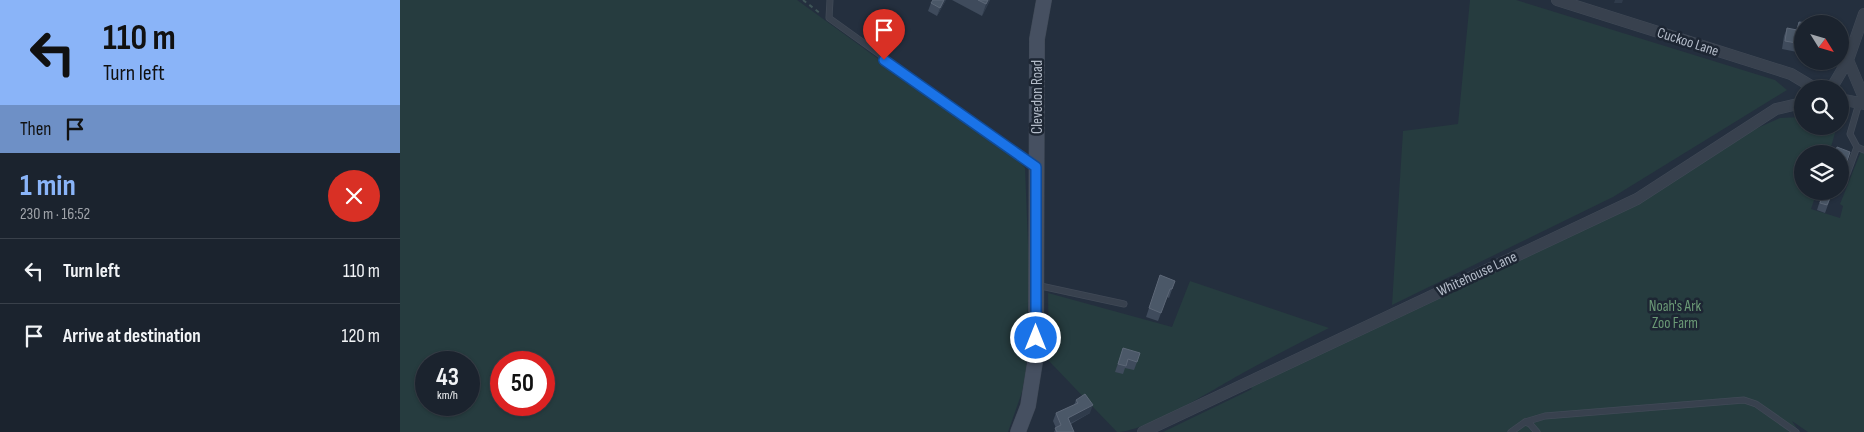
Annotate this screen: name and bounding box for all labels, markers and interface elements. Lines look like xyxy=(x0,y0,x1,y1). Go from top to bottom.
pin xyxy=(863,9,905,60)
north arrow xyxy=(1794,15,1849,70)
map controls xyxy=(1794,15,1849,200)
icon: arrive xyxy=(870,16,898,44)
text: 110 m xyxy=(103,17,176,60)
icon: left xyxy=(20,20,85,85)
street label: Cuckoo Lane xyxy=(1655,23,1721,61)
text: Turn left xyxy=(103,60,165,87)
street label: Clevedon Road xyxy=(1028,60,1047,134)
button: search xyxy=(1794,80,1849,135)
icon: arrive xyxy=(61,115,89,143)
text: Then xyxy=(20,118,51,141)
button: layers xyxy=(1794,145,1849,200)
text: 1 min xyxy=(20,168,76,204)
button: close xyxy=(328,170,380,222)
text: 230 m · 16:52 xyxy=(20,205,90,224)
street label: Whitehouse Lane xyxy=(1434,247,1520,301)
icon: left xyxy=(20,257,48,285)
text: Turn left xyxy=(63,260,120,283)
text: 110 m xyxy=(343,260,380,283)
park label: Noah's Ark Zoo Farm xyxy=(1649,297,1701,333)
position arrow xyxy=(1009,311,1061,363)
icon: arrive xyxy=(20,322,48,350)
text: Arrive at destination xyxy=(63,325,201,348)
text: 120 m xyxy=(342,325,380,348)
speed limit sign: 50 xyxy=(490,351,555,416)
text: 43 xyxy=(436,362,459,393)
text: km/h xyxy=(437,388,458,403)

